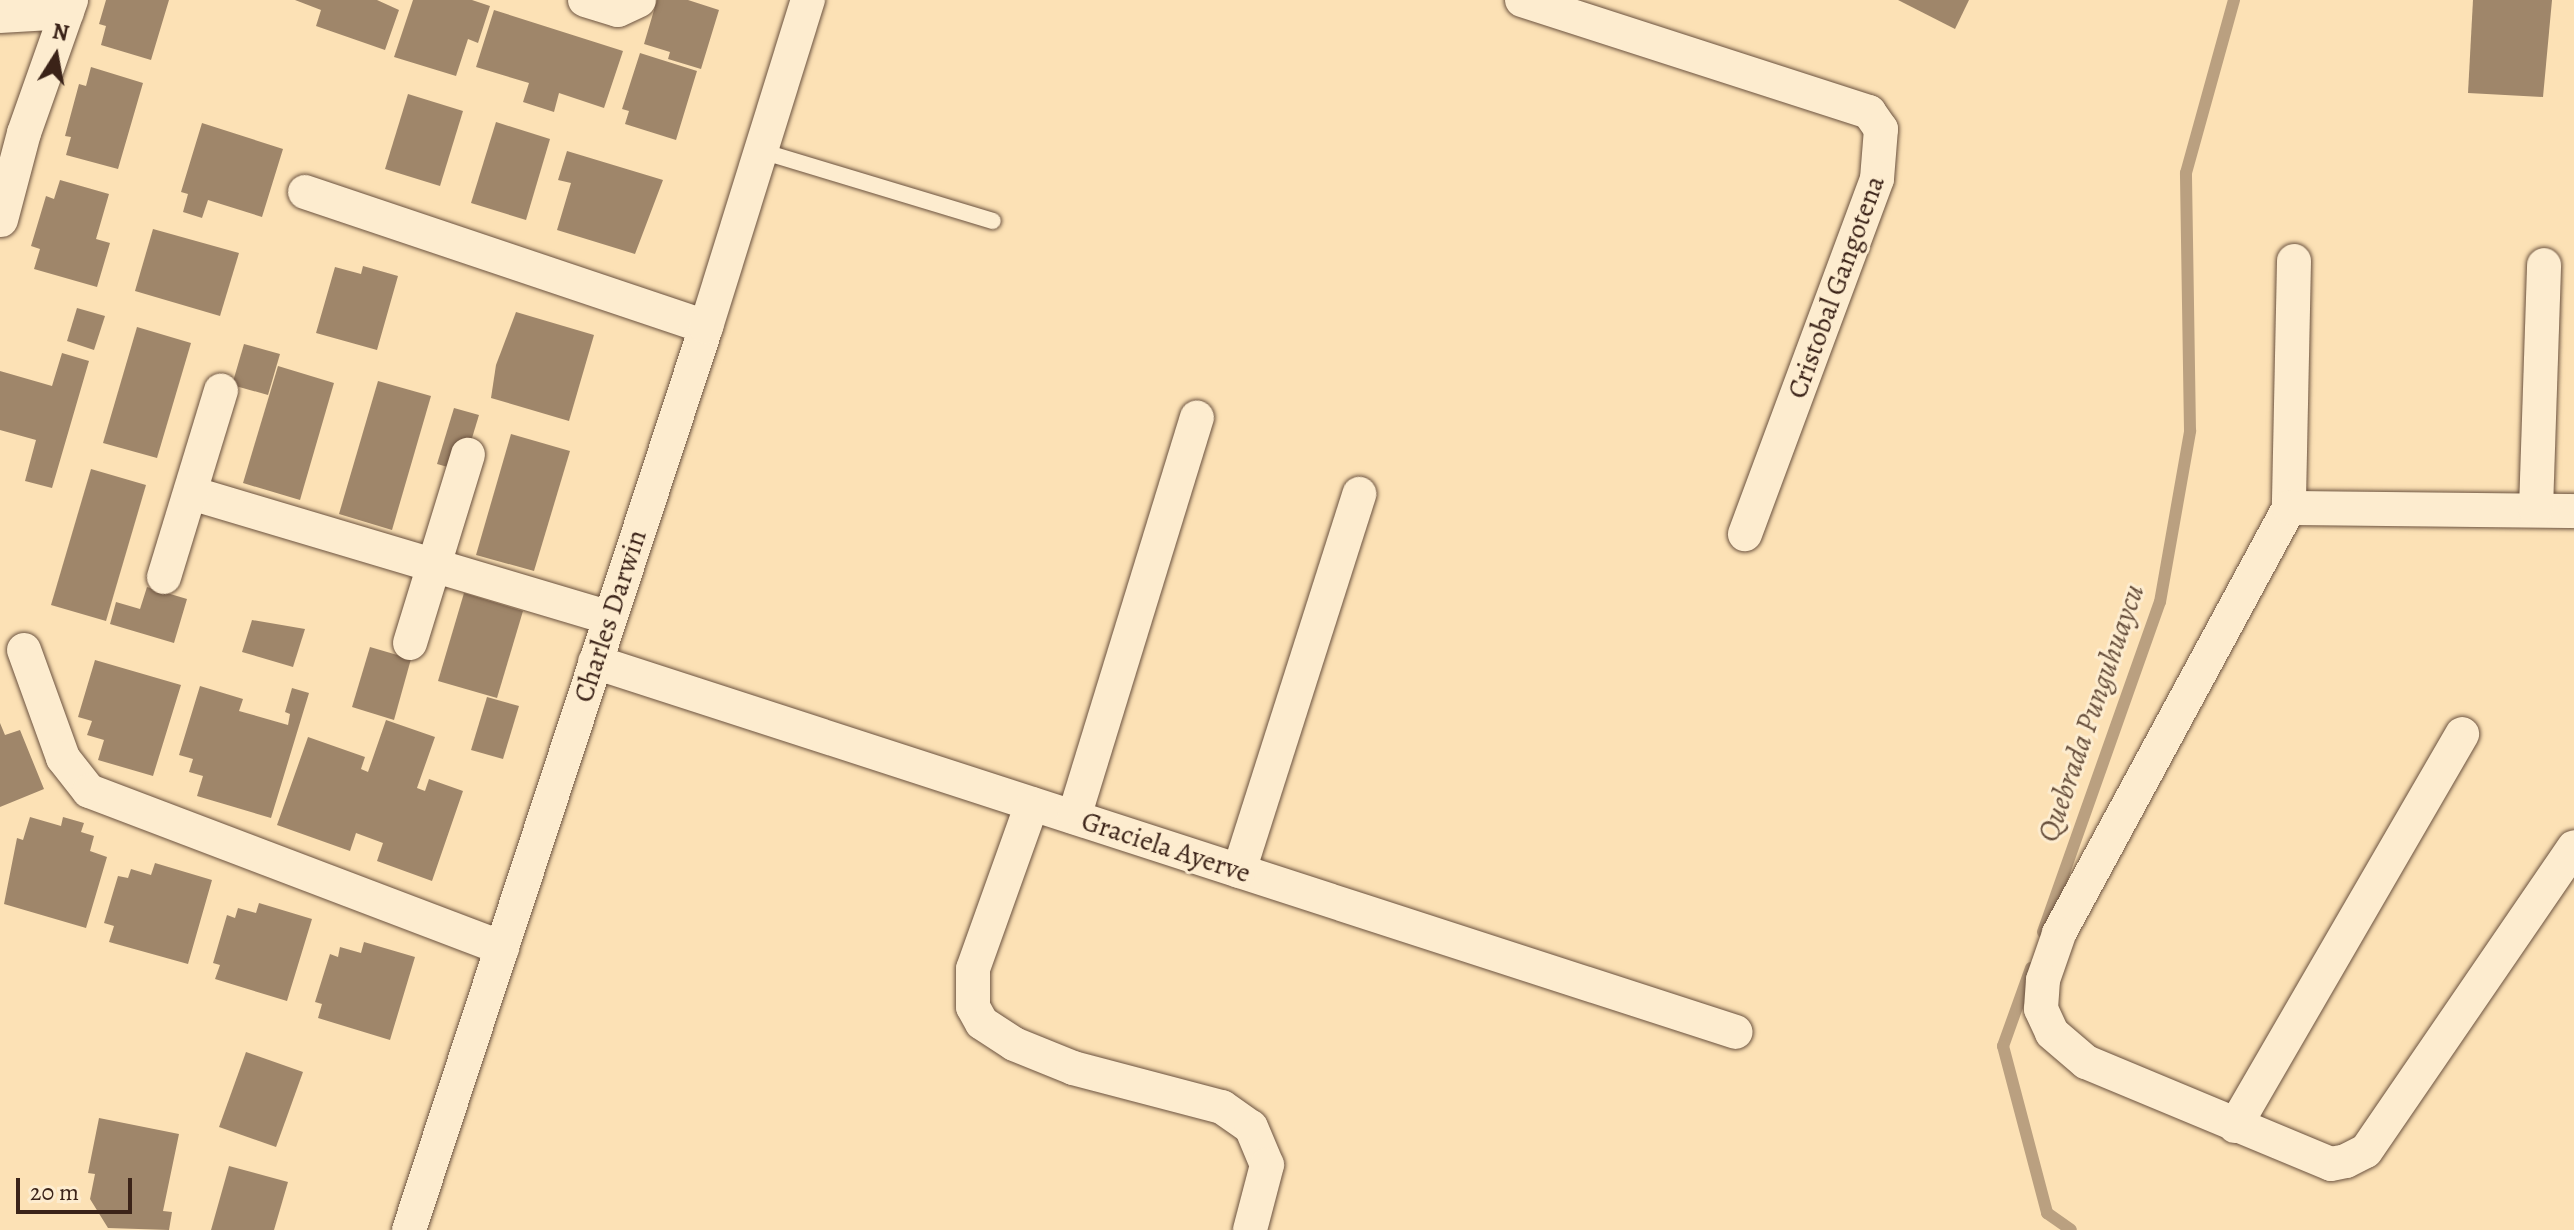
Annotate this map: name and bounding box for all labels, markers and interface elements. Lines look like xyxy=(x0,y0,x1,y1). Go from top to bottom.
north arrow xyxy=(16,16,96,96)
text: N xyxy=(50,16,71,49)
street label: Cristobal Gangotena xyxy=(1780,171,1892,403)
street label: Charles Darwin xyxy=(566,526,654,706)
water label: Quebrada Punguhuaycu xyxy=(2030,580,2152,846)
street label: Graciela Ayerve xyxy=(1077,804,1255,890)
scale bar xyxy=(20,1162,136,1212)
text: 20 m xyxy=(30,1176,79,1208)

